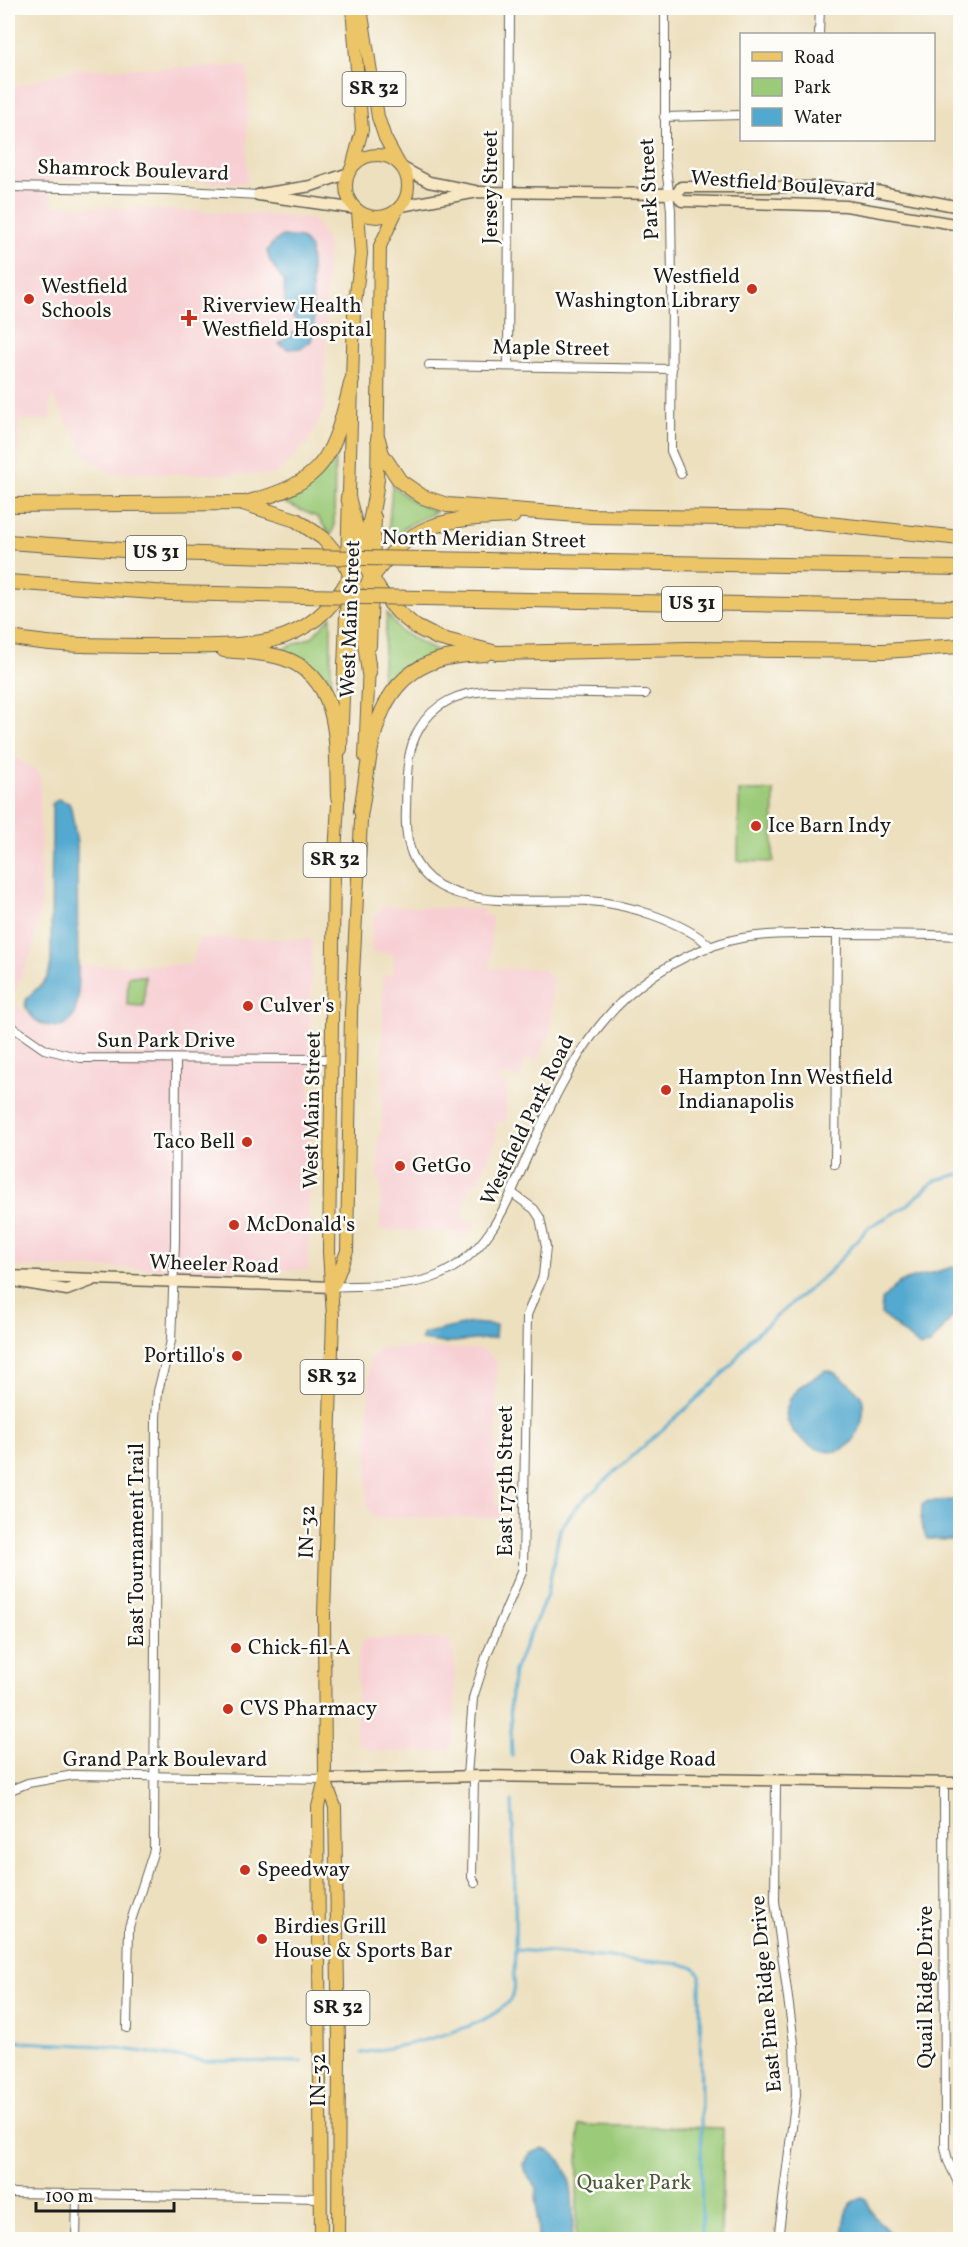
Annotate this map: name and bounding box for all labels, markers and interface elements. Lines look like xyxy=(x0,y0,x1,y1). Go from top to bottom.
legend xyxy=(740,33,935,141)
text: Road xyxy=(794,46,835,71)
road number: SR 32 xyxy=(342,72,406,106)
text: Park xyxy=(794,76,831,101)
text: Water xyxy=(794,106,842,131)
street label: Jersey Street xyxy=(477,130,506,244)
street label: Park Street xyxy=(633,137,667,241)
street label: Shamrock Boulevard xyxy=(37,153,229,189)
street label: Westfield Boulevard xyxy=(689,164,877,206)
place label: Westfield Washington Library xyxy=(555,263,741,316)
place label: Westfield Schools xyxy=(41,273,128,326)
marker: Westfield Washington Library xyxy=(745,282,759,296)
marker: Westfield Schools xyxy=(22,292,36,306)
place label: Riverview Health Westfield Hospital xyxy=(202,292,372,345)
marker: Riverview Health Westfield Hospital xyxy=(180,309,198,327)
street label: Maple Street xyxy=(492,333,610,365)
street label: North Meridian Street xyxy=(382,524,586,556)
road number: US 31 xyxy=(126,536,186,570)
street label: West Main Street xyxy=(334,540,368,698)
road number: US 31 xyxy=(662,587,722,621)
place label: Ice Barn Indy xyxy=(768,812,892,841)
marker: Ice Barn Indy xyxy=(749,819,763,833)
road number: SR 32 xyxy=(304,843,366,877)
place label: Culver's xyxy=(260,992,335,1021)
marker: Culver's xyxy=(241,999,255,1013)
street label: Sun Park Drive xyxy=(97,1027,235,1056)
street label: West Main Street xyxy=(297,1031,329,1189)
street label: Westfield Park Road xyxy=(474,1031,582,1211)
place label: Hampton Inn Westfield Indianapolis xyxy=(678,1064,893,1117)
marker: Hampton Inn Westfield Indianapolis xyxy=(659,1083,673,1097)
place label: Taco Bell xyxy=(153,1128,235,1157)
marker: Taco Bell xyxy=(240,1135,254,1149)
place label: GetGo xyxy=(412,1152,471,1181)
marker: GetGo xyxy=(393,1159,407,1173)
place label: McDonald's xyxy=(246,1211,355,1240)
marker: McDonald's xyxy=(227,1218,241,1232)
street label: Wheeler Road xyxy=(149,1248,279,1282)
place label: Portillo's xyxy=(144,1342,225,1371)
marker: Portillo's xyxy=(230,1349,244,1363)
road number: SR 32 xyxy=(300,1360,364,1394)
street label: East 175th Street xyxy=(492,1405,521,1557)
street label: East Tournament Trail xyxy=(123,1443,152,1647)
street label: IN-32 xyxy=(293,1505,323,1559)
place label: Chick-fil-A xyxy=(248,1634,351,1663)
marker: Chick-fil-A xyxy=(229,1641,243,1655)
place label: CVS Pharmacy xyxy=(240,1695,378,1724)
marker: CVS Pharmacy xyxy=(221,1702,235,1716)
street label: Oak Ridge Road xyxy=(570,1743,716,1775)
street label: Grand Park Boulevard xyxy=(63,1746,267,1775)
place label: Speedway xyxy=(257,1856,350,1885)
marker: Speedway xyxy=(238,1863,252,1877)
street label: East Pine Ridge Drive xyxy=(744,1894,790,2094)
street label: Quail Ridge Drive xyxy=(912,1905,941,2069)
place label: Birdies Grill House & Sports Bar xyxy=(274,1913,452,1966)
marker: Birdies Grill House & Sports Bar xyxy=(255,1932,269,1946)
road number: SR 32 xyxy=(306,1991,370,2025)
street label: IN-32 xyxy=(305,2053,334,2107)
park label: Quaker Park xyxy=(577,2169,692,2198)
scale bar xyxy=(36,2175,174,2213)
text: 100 m xyxy=(45,2185,94,2210)

